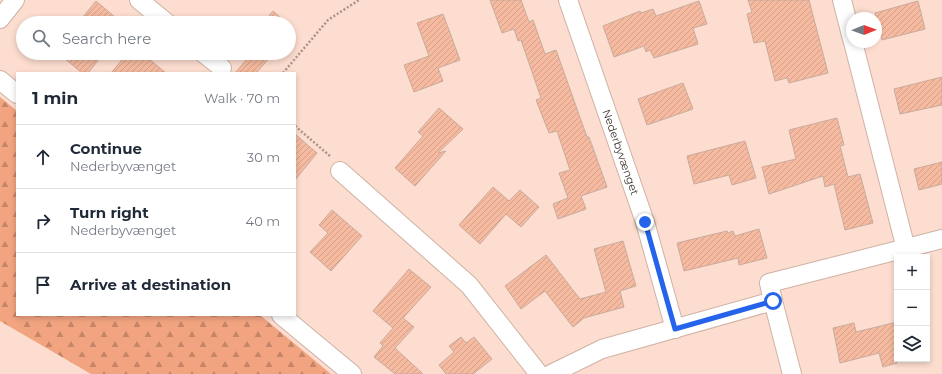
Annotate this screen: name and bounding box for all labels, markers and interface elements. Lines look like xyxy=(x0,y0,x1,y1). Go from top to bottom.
north arrow xyxy=(846,12,882,48)
search box xyxy=(16,16,296,60)
icon: search xyxy=(30,27,52,49)
text: Search here xyxy=(62,29,151,48)
text: 1 min xyxy=(32,88,78,108)
text: Walk · 70 m xyxy=(204,90,280,106)
street label: Nederbyvænget xyxy=(599,107,642,197)
text: Continue xyxy=(70,139,142,158)
icon: ahead xyxy=(32,146,54,168)
text: 30 m xyxy=(247,149,280,165)
text: Nederbyvænget xyxy=(70,158,176,174)
text: Turn right xyxy=(70,203,149,222)
icon: right xyxy=(32,210,54,232)
text: 40 m xyxy=(246,213,280,229)
route end xyxy=(636,213,654,231)
text: Nederbyvænget xyxy=(70,222,176,238)
map controls xyxy=(894,254,930,362)
button: + xyxy=(894,254,930,290)
icon: arrive xyxy=(32,274,54,296)
text: Arrive at destination xyxy=(70,275,231,294)
button: − xyxy=(894,290,930,326)
route start xyxy=(764,292,782,310)
button: layers xyxy=(894,326,930,362)

